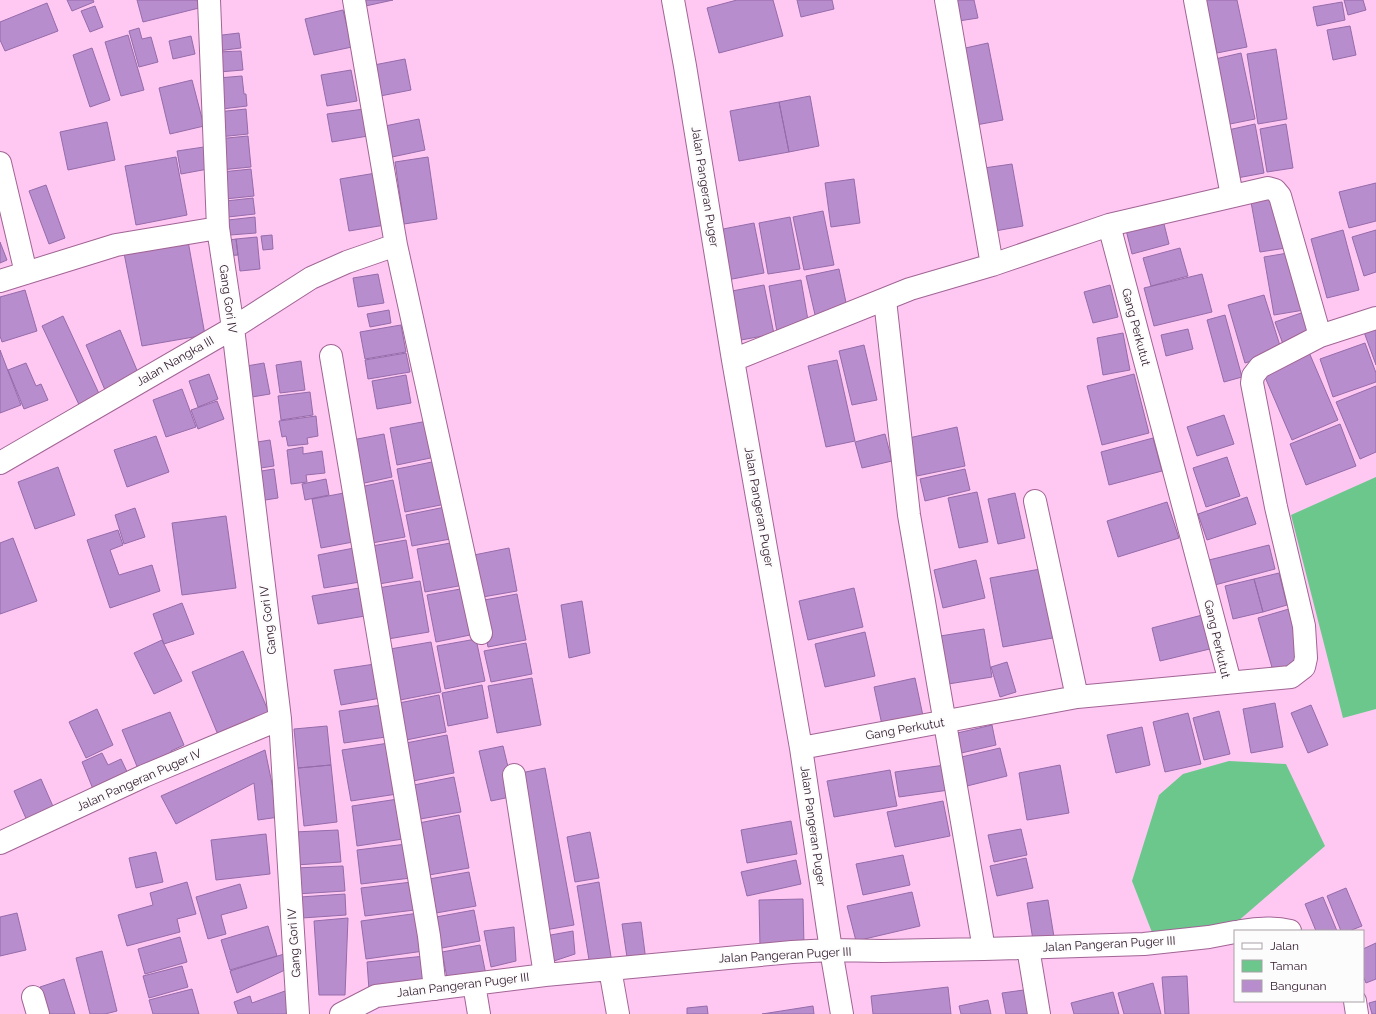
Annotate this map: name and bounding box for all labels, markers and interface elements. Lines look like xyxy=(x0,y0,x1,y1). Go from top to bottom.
street label: Jalan Pangeran Puger xyxy=(689,126,722,249)
street label: Gang Gori IV xyxy=(216,264,240,334)
street label: Gang Perkutut xyxy=(1119,287,1153,367)
street label: Jalan Nangka III xyxy=(134,333,216,389)
street label: Jalan Pangeran Puger xyxy=(742,446,777,569)
street label: Gang Gori IV xyxy=(257,585,279,655)
street label: Gang Perkutut xyxy=(1201,599,1233,679)
street label: Gang Perkutut xyxy=(864,715,946,743)
street label: Jalan Pangeran Puger IV xyxy=(74,746,204,814)
street label: Jalan Pangeran Puger xyxy=(798,765,828,888)
street label: Gang Gori IV xyxy=(285,908,303,978)
legend xyxy=(1234,930,1364,1002)
street label: Jalan Pangeran Puger III xyxy=(1042,934,1176,954)
text: Jalan xyxy=(1270,939,1299,953)
street label: Jalan Pangeran Puger III xyxy=(718,945,852,965)
text: Taman xyxy=(1270,959,1307,973)
street label: Jalan Pangeran Puger III xyxy=(396,970,530,1000)
text: Bangunan xyxy=(1270,979,1327,993)

